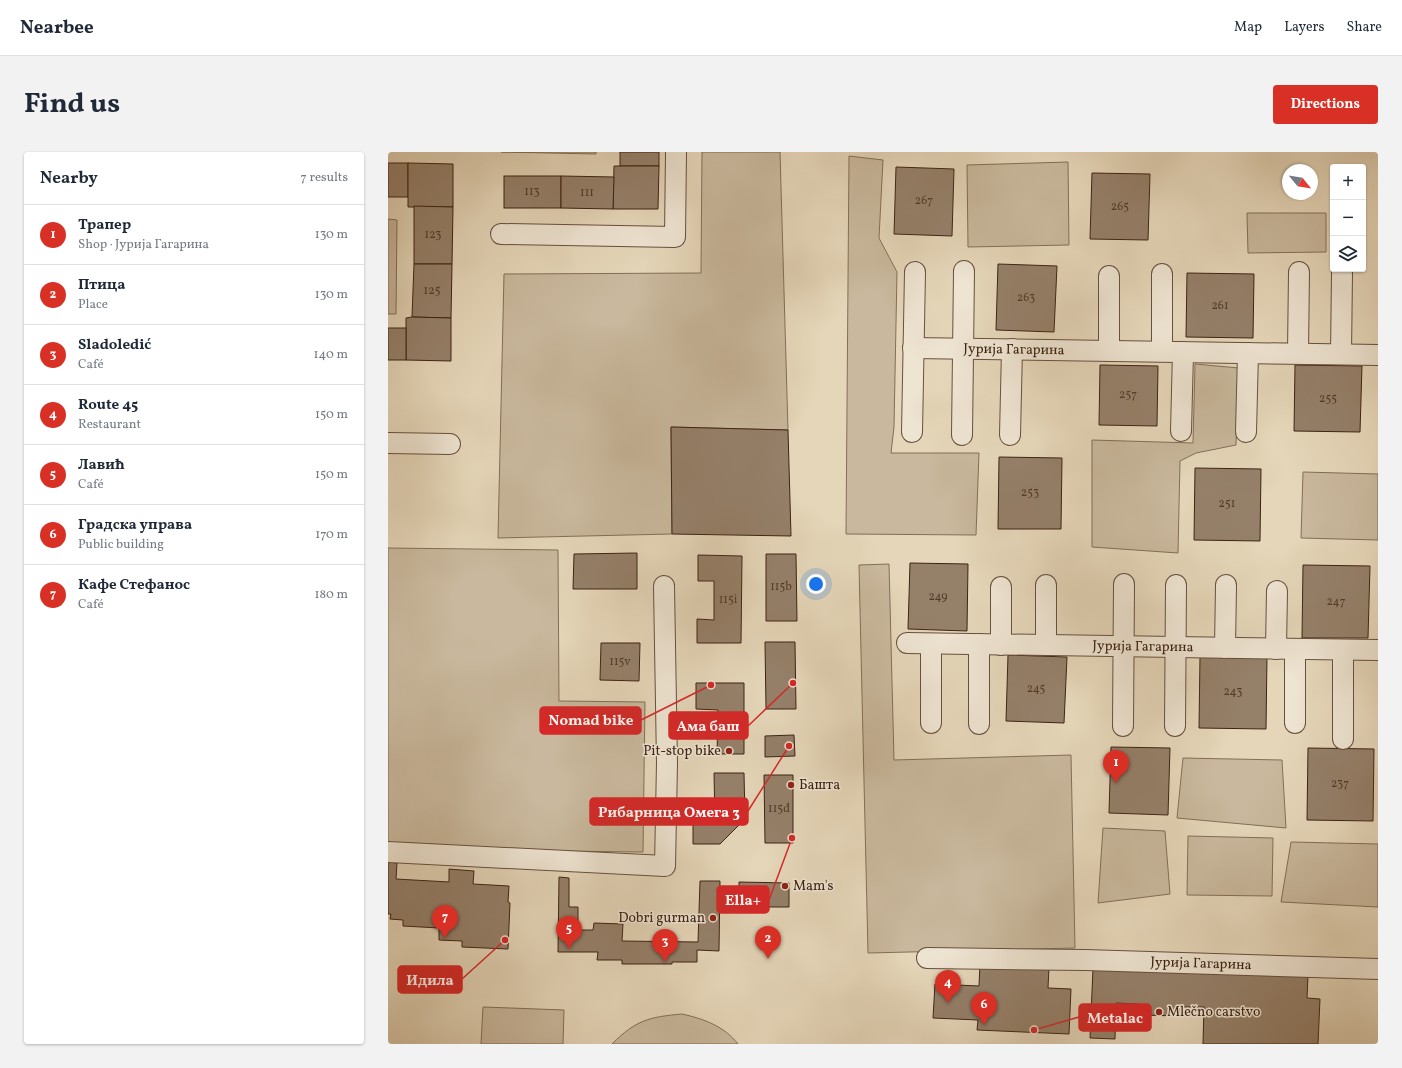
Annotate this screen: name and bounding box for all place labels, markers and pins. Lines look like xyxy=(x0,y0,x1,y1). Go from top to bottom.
callout: Nomad bike xyxy=(540,707,641,734)
callout: Ама баш xyxy=(669,712,748,739)
place label: Pit-stop bike xyxy=(643,742,721,761)
marker: Pit-stop bike xyxy=(724,746,734,756)
pin: 1 xyxy=(1103,750,1129,783)
place label: Башта xyxy=(799,776,840,795)
marker: Башта xyxy=(786,780,796,790)
callout: Рибарница Омега 3 xyxy=(590,798,748,825)
place label: Mam's xyxy=(793,877,833,896)
marker: Mam's xyxy=(780,881,790,891)
callout: Ella+ xyxy=(717,886,769,913)
pin: 7 xyxy=(432,905,458,938)
place label: Dobri gurman xyxy=(618,909,705,928)
marker: Dobri gurman xyxy=(708,913,718,923)
pin: 5 xyxy=(556,916,582,949)
pin: 2 xyxy=(755,926,781,959)
pin: 3 xyxy=(652,929,678,962)
callout: Идила xyxy=(398,966,462,993)
pin: 4 xyxy=(935,970,961,1003)
pin: 6 xyxy=(971,992,997,1025)
place label: Mlečno carstvo xyxy=(1167,1003,1260,1022)
callout: Metalac xyxy=(1079,1004,1151,1031)
marker: Mlečno carstvo xyxy=(1154,1007,1164,1017)

